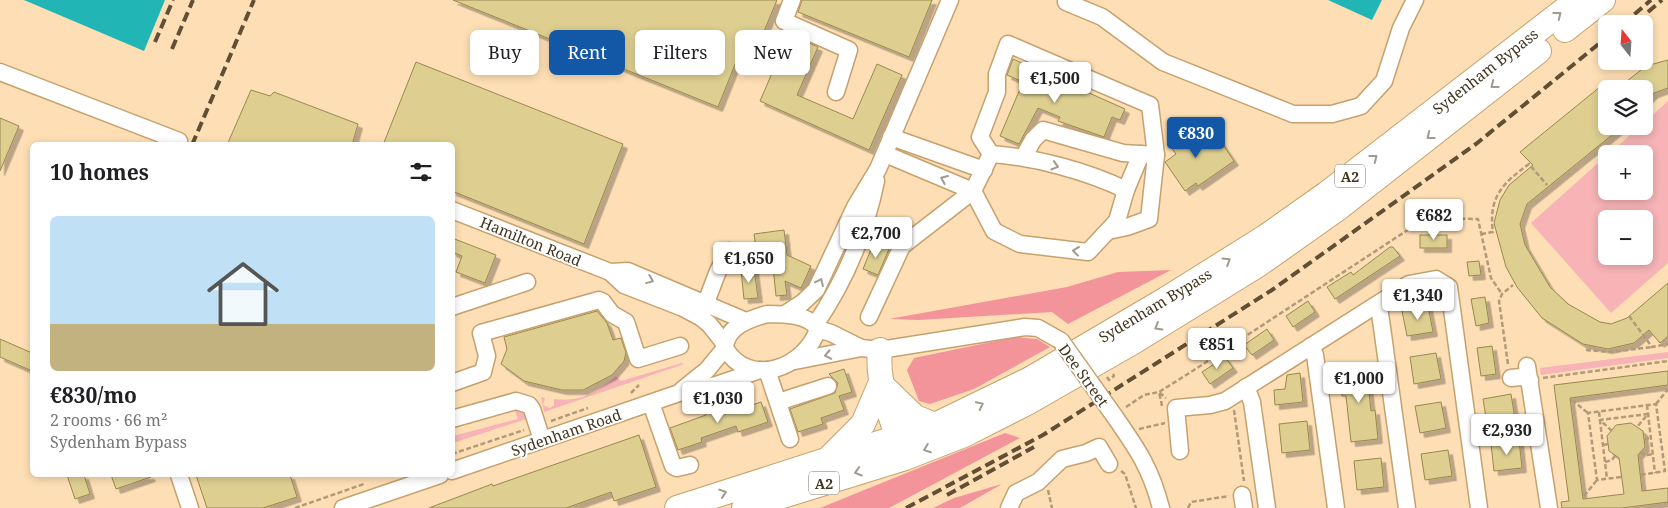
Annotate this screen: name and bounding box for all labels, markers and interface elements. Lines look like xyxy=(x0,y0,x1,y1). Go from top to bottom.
one-way arrow xyxy=(1552,12,1561,21)
north arrow xyxy=(1598,15,1652,70)
map controls xyxy=(1598,15,1653,265)
street label: Sydenham Bypass xyxy=(1428,23,1542,118)
chip: Buy xyxy=(470,30,539,75)
chip: Rent xyxy=(549,30,625,75)
chip: Filters xyxy=(635,30,725,75)
chip: New xyxy=(735,30,810,75)
pin: €1,500 xyxy=(1014,62,1096,104)
text: €1,500 xyxy=(1030,67,1080,89)
one-way arrow xyxy=(1491,80,1500,89)
button: layers xyxy=(1598,80,1653,135)
pin: €830 xyxy=(1166,116,1226,159)
text: €830 xyxy=(1178,122,1214,144)
one-way arrow xyxy=(1426,130,1436,139)
button: + xyxy=(1598,145,1653,200)
one-way arrow xyxy=(1368,155,1377,163)
text: 10 homes xyxy=(50,158,149,186)
icon: filters xyxy=(407,158,435,186)
one-way arrow xyxy=(1051,160,1059,170)
road number: A2 xyxy=(1335,165,1365,188)
one-way arrow xyxy=(940,174,949,185)
pin: €682 xyxy=(1404,198,1464,241)
text: €682 xyxy=(1416,204,1452,226)
button: − xyxy=(1598,210,1653,265)
street label: Hamilton Road xyxy=(477,212,585,270)
pin: €2,700 xyxy=(835,216,917,259)
text: €2,700 xyxy=(851,222,901,244)
pin: €1,650 xyxy=(708,242,790,284)
one-way arrow xyxy=(1071,246,1079,257)
text: €1,650 xyxy=(724,247,774,269)
icon: home xyxy=(198,249,288,339)
one-way arrow xyxy=(1221,258,1230,267)
street label: Sydenham Bypass xyxy=(1095,263,1215,347)
one-way arrow xyxy=(645,274,654,284)
one-way arrow xyxy=(814,278,825,287)
pin: €1,340 xyxy=(1377,278,1459,321)
text: €1,340 xyxy=(1393,284,1443,306)
one-way arrow xyxy=(1154,321,1163,331)
pin: €851 xyxy=(1187,328,1247,370)
text: €851 xyxy=(1199,333,1235,355)
street label: Dee Street xyxy=(1055,340,1113,410)
one-way arrow xyxy=(824,349,833,360)
pin: €1,000 xyxy=(1318,362,1400,404)
text: €1,000 xyxy=(1334,367,1384,389)
text: €830/mo xyxy=(50,381,137,409)
pin: €1,030 xyxy=(677,382,759,424)
text: €1,030 xyxy=(693,387,743,409)
one-way arrow xyxy=(975,401,984,411)
street label: Sydenham Road xyxy=(508,404,624,460)
text: 2 rooms · 66 m² xyxy=(50,409,167,431)
pin: €2,930 xyxy=(1466,414,1548,456)
text: €2,930 xyxy=(1482,419,1532,441)
text: Sydenham Bypass xyxy=(50,431,187,453)
one-way arrow xyxy=(924,444,932,454)
one-way arrow xyxy=(854,467,863,477)
road number: A2 xyxy=(809,472,839,494)
one-way arrow xyxy=(719,489,727,499)

